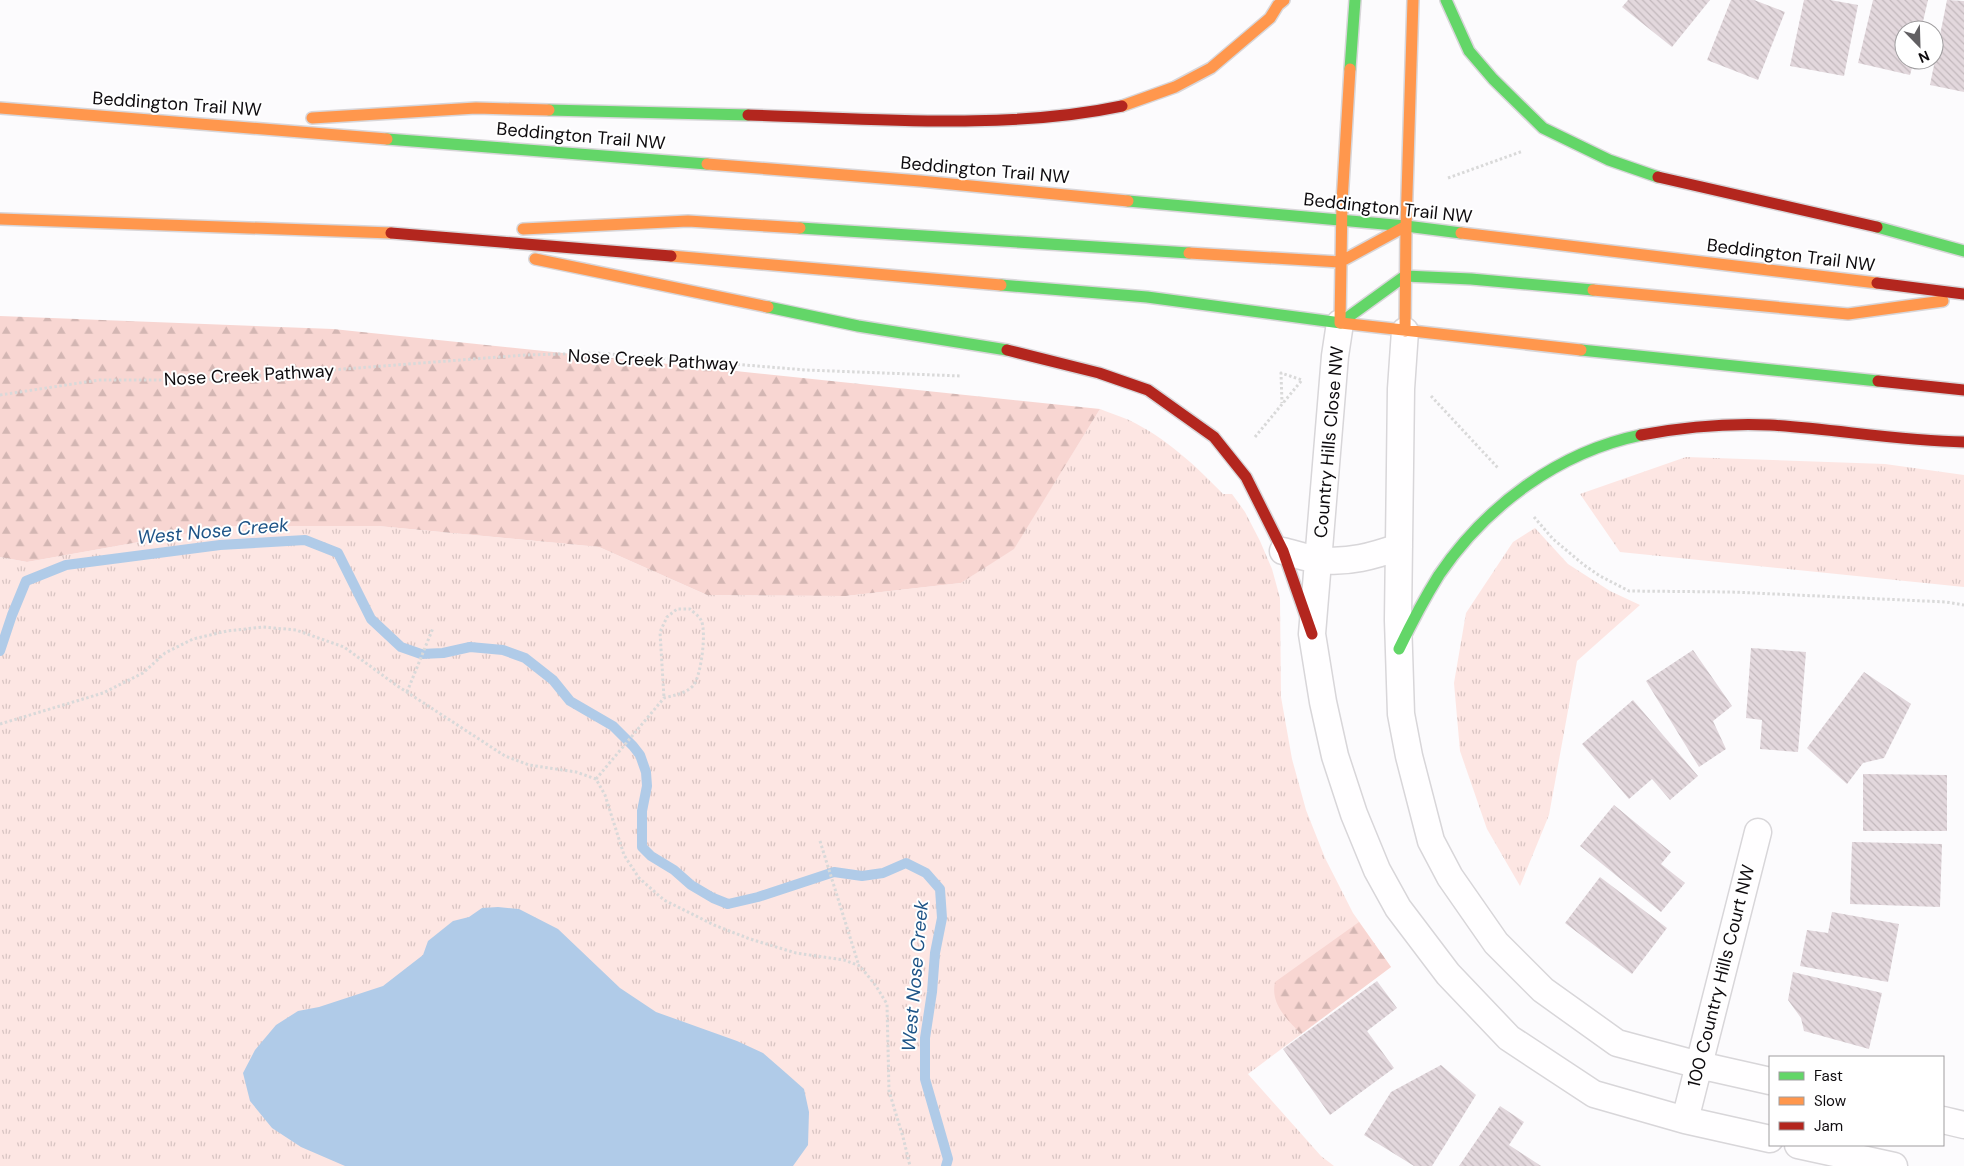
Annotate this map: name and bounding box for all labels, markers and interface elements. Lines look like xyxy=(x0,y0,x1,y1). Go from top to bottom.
north arrow xyxy=(1894,20,1944,70)
text: N xyxy=(1916,47,1932,67)
street label: Beddington Trail NW xyxy=(92,86,262,122)
street label: Beddington Trail NW xyxy=(496,117,666,155)
street label: Beddington Trail NW xyxy=(900,151,1070,189)
street label: Beddington Trail NW xyxy=(1302,187,1474,229)
street label: Beddington Trail NW xyxy=(1705,233,1877,277)
street label: Nose Creek Pathway xyxy=(567,344,739,376)
street label: Country Hills Close NW xyxy=(1309,345,1349,539)
street label: Nose Creek Pathway xyxy=(163,359,335,391)
water label: West Nose Creek xyxy=(136,512,290,550)
street label: 100 Country Hills Court NW xyxy=(1682,862,1760,1090)
water label: West Nose Creek xyxy=(896,899,934,1053)
legend xyxy=(1769,1056,1944,1146)
text: Fast xyxy=(1814,1066,1843,1086)
text: Slow xyxy=(1814,1091,1847,1111)
text: Jam xyxy=(1814,1116,1843,1136)

